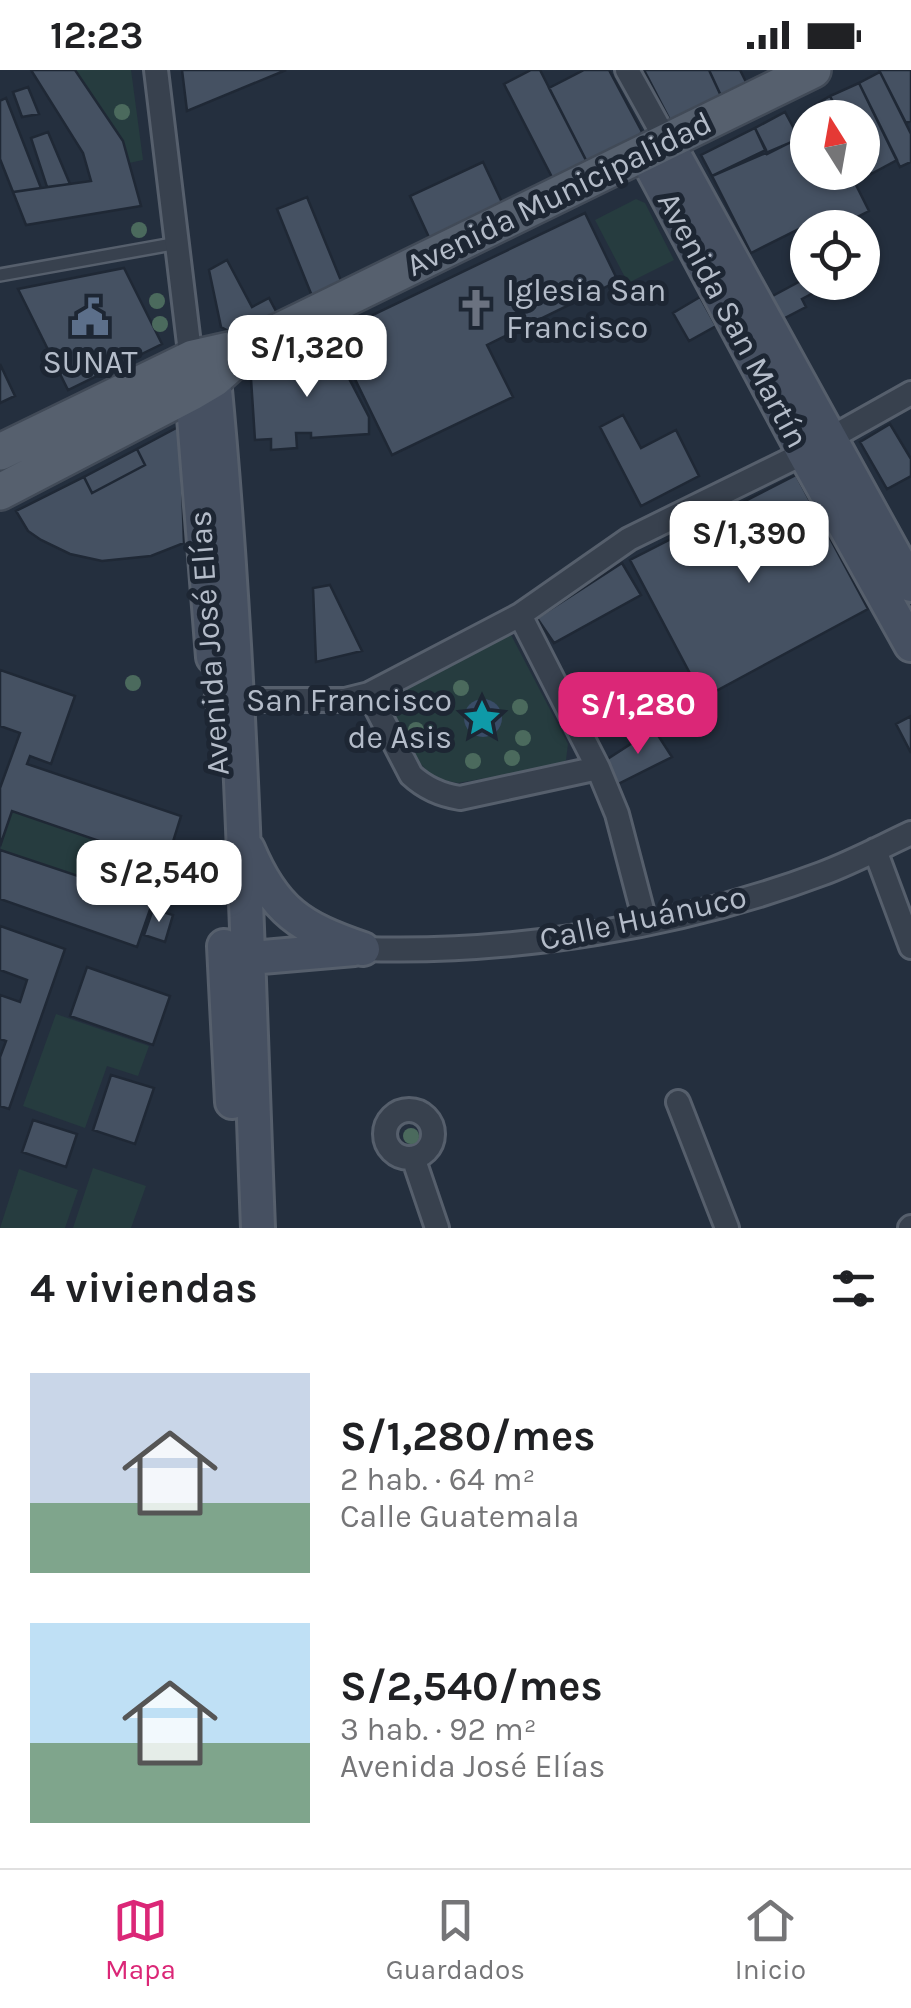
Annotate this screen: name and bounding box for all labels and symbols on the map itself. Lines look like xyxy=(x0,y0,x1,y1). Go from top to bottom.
north arrow xyxy=(790,100,880,190)
street label: Avenida Municipalidad xyxy=(400,104,718,284)
street label: Avenida San Martín xyxy=(650,186,816,454)
place label: Iglesia San Francisco xyxy=(506,272,666,346)
church icon: Iglesia San Francisco xyxy=(455,287,497,329)
public building icon: SUNAT xyxy=(69,296,111,338)
pin: S/1,320 xyxy=(215,315,399,400)
place label: SUNAT xyxy=(42,344,138,381)
pin: S/1,390 xyxy=(657,501,841,586)
street label: Avenida José Elías xyxy=(181,509,237,777)
pin: S/1,280 xyxy=(546,672,730,757)
place label: San Francisco de Asis xyxy=(246,682,452,756)
place icon: San Francisco de Asis xyxy=(461,697,503,739)
pin: S/2,540 xyxy=(67,840,251,925)
street label: Calle Huánuco xyxy=(536,878,750,958)

